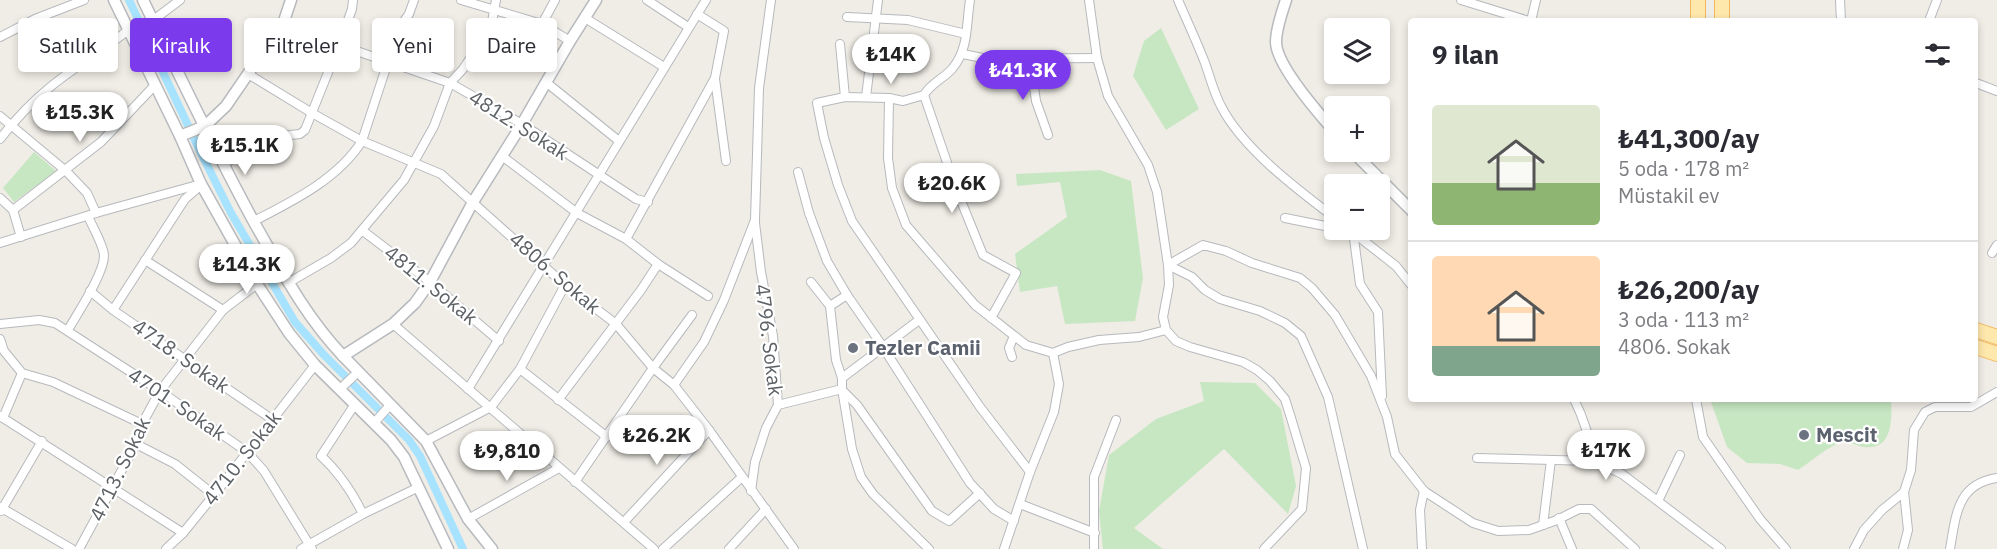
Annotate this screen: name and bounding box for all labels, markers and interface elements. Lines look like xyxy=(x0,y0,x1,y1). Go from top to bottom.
chip: Satılık xyxy=(18,18,118,72)
chip: Kiralık xyxy=(130,18,232,72)
chip: Filtreler xyxy=(244,18,360,72)
chip: Yeni xyxy=(372,18,454,72)
chip: Daire xyxy=(466,18,557,72)
map controls xyxy=(1324,18,1390,240)
button: layers xyxy=(1324,18,1390,84)
pin: ₺14K xyxy=(855,34,927,85)
text: 9 ilan xyxy=(1432,37,1499,71)
icon: filters xyxy=(1921,38,1954,71)
text: ₺14K xyxy=(866,40,916,67)
pin: ₺41.3K xyxy=(974,50,1072,101)
text: ₺41.3K xyxy=(989,56,1057,83)
street label: 4812. Sokak xyxy=(464,83,575,166)
pin: ₺15.3K xyxy=(31,92,129,143)
button: + xyxy=(1324,96,1390,162)
text: ₺15.3K xyxy=(46,98,114,125)
text: ₺41,300/ay xyxy=(1618,121,1759,155)
pin: ₺15.1K xyxy=(196,125,294,176)
icon: home xyxy=(1480,129,1552,201)
text: ₺15.1K xyxy=(211,131,279,158)
text: 5 oda · 178 m² xyxy=(1618,155,1749,182)
pin: ₺20.6K xyxy=(903,163,1001,214)
text: ₺20.6K xyxy=(918,169,986,196)
button: − xyxy=(1324,174,1390,240)
text: Müstakil ev xyxy=(1618,182,1719,209)
street label: 4806. Sokak xyxy=(504,225,607,320)
street label: 4811. Sokak xyxy=(379,239,484,331)
pin: ₺14.3K xyxy=(198,244,296,295)
text: ₺14.3K xyxy=(213,250,281,277)
text: ₺26,200/ay xyxy=(1618,272,1759,306)
icon: home xyxy=(1480,280,1552,352)
street label: 4796. Sokak xyxy=(749,282,790,398)
text: 3 oda · 113 m² xyxy=(1618,306,1749,333)
street label: 4718. Sokak xyxy=(127,312,236,399)
text: 4806. Sokak xyxy=(1618,333,1731,360)
place label: Tezler Camii xyxy=(865,334,981,361)
marker: Tezler Camii xyxy=(846,341,860,355)
street label: 4701. Sokak xyxy=(123,361,232,447)
street label: 4710. Sokak xyxy=(196,405,287,510)
street label: 4713. Sokak xyxy=(83,412,157,525)
pin: ₺26.2K xyxy=(608,415,706,466)
text: ₺26.2K xyxy=(623,421,691,448)
place label: Mescit xyxy=(1816,421,1877,448)
marker: Mescit xyxy=(1797,428,1811,442)
pin: ₺17K xyxy=(1570,430,1642,481)
pin: ₺9,810 xyxy=(458,431,556,482)
text: ₺17K xyxy=(1581,436,1631,463)
text: ₺9,810 xyxy=(474,437,540,464)

